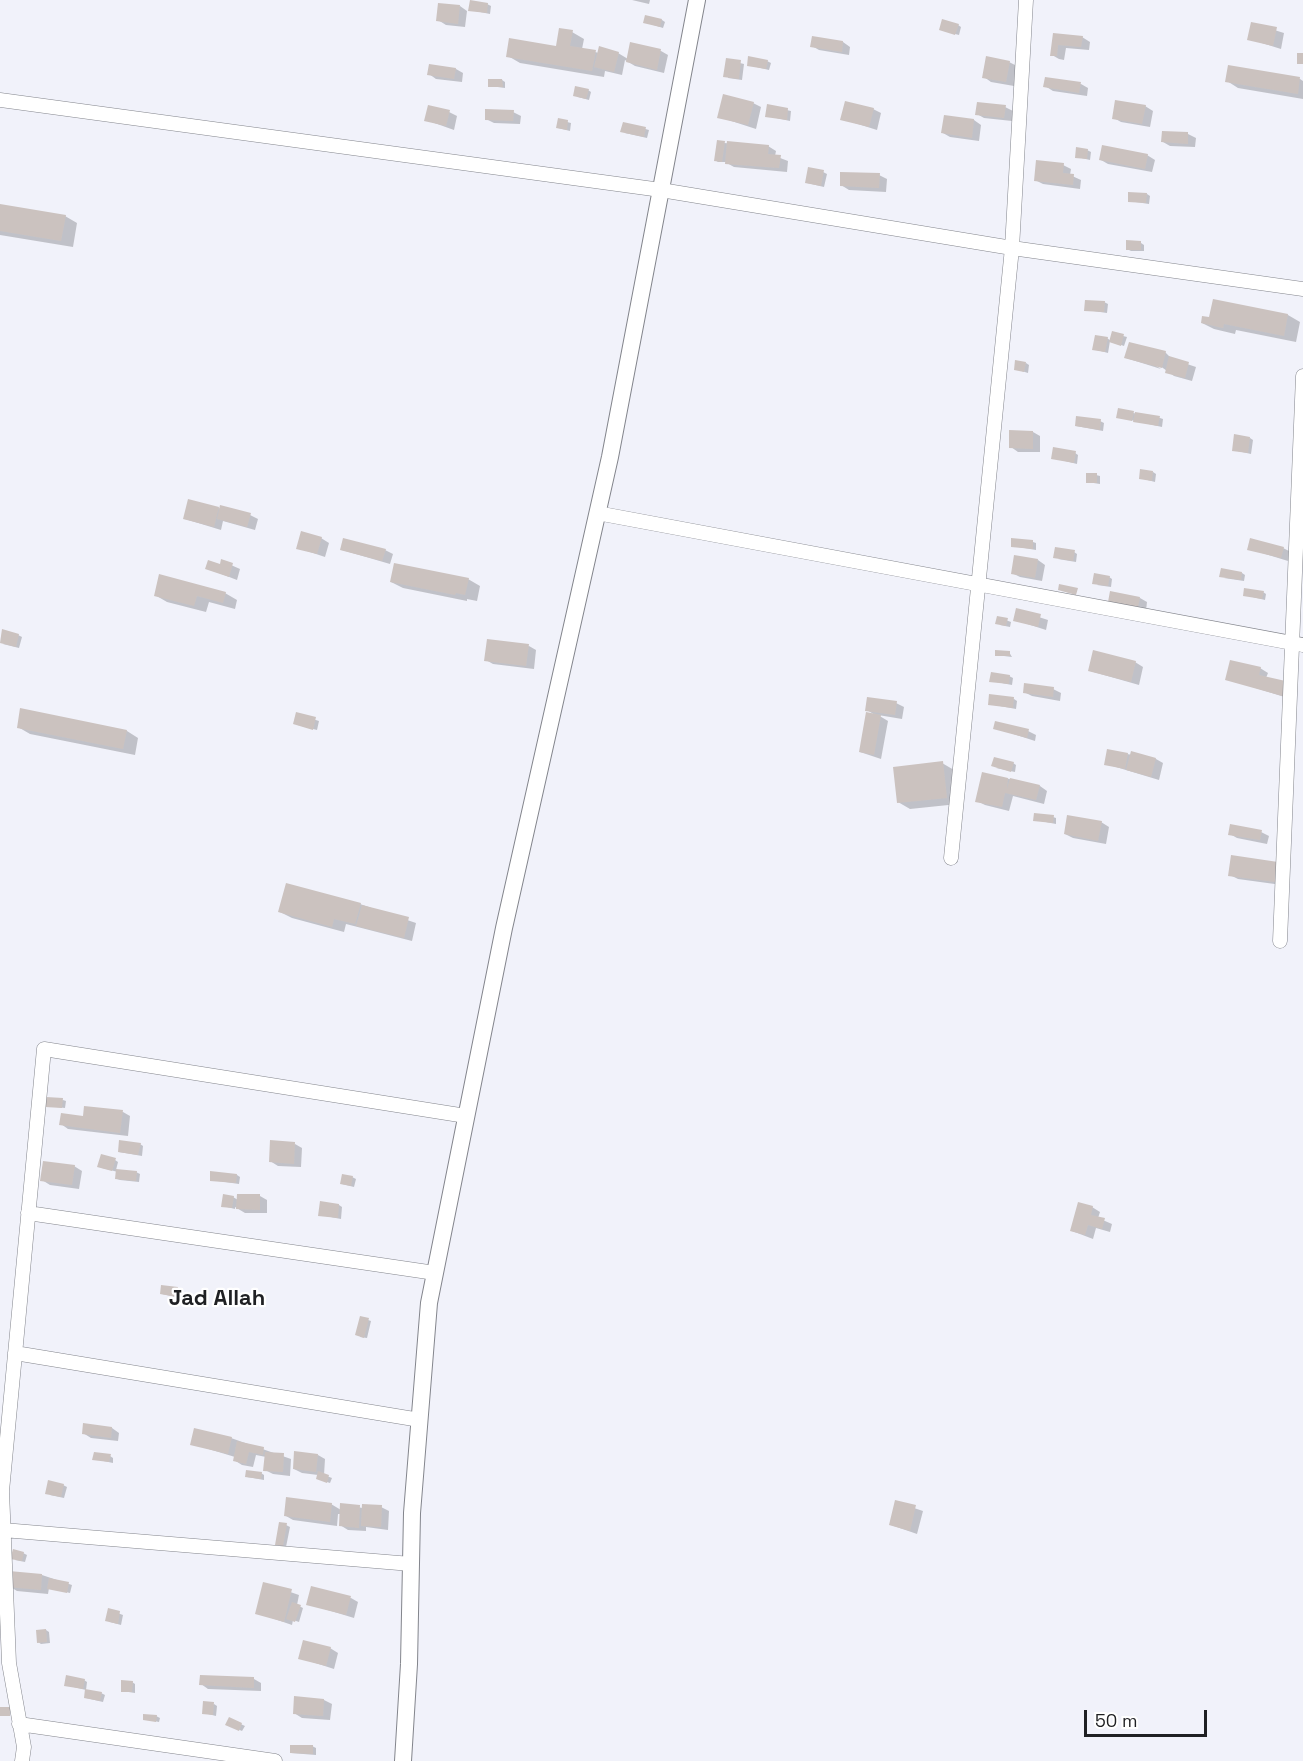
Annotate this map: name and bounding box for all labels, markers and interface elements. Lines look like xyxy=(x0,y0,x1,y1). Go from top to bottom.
district label: Jad Allah xyxy=(169,1286,265,1312)
scale bar xyxy=(1087,1698,1210,1736)
text: 50 m xyxy=(1095,1709,1137,1732)

